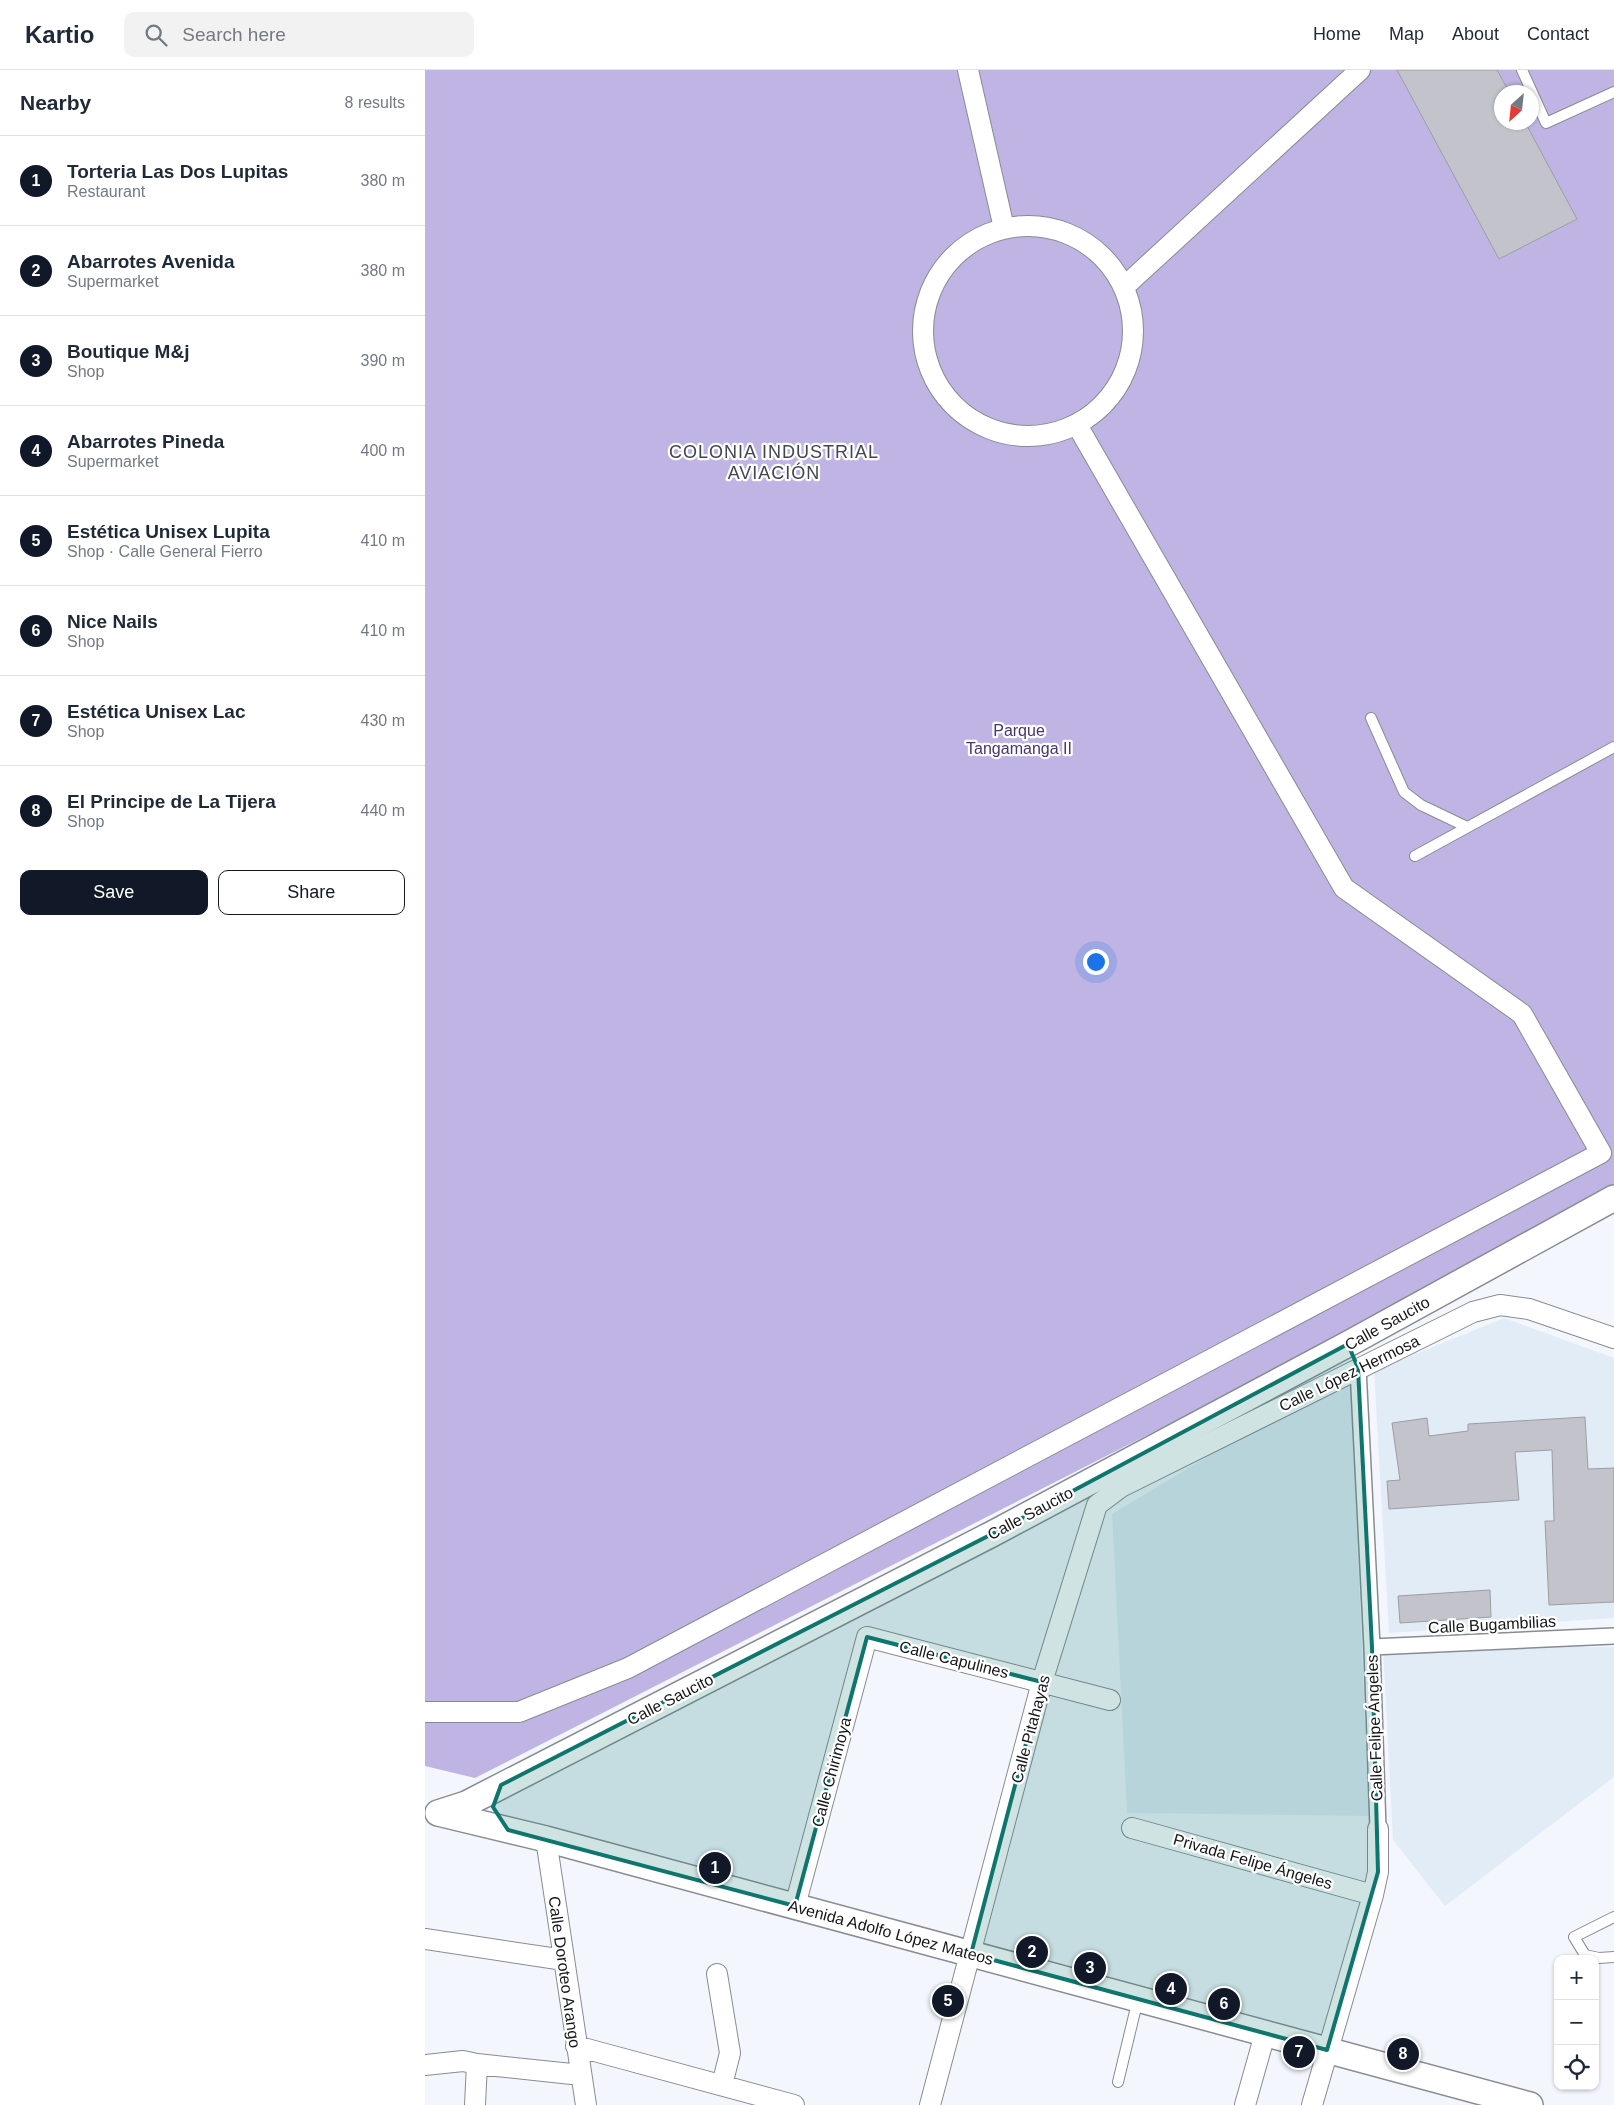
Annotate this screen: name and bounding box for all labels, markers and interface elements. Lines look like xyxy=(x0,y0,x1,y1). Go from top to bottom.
search box xyxy=(124,12,474,57)
text: Kartio xyxy=(25,21,94,48)
icon: search xyxy=(142,21,170,49)
text: Search here xyxy=(182,24,286,45)
text: Home xyxy=(1313,24,1361,44)
text: Map xyxy=(1389,24,1424,44)
text: About xyxy=(1452,24,1499,44)
text: Contact xyxy=(1527,24,1589,44)
north arrow xyxy=(1494,85,1539,130)
text: Nearby xyxy=(20,91,91,114)
text: 8 results xyxy=(345,94,405,111)
text: Torteria Las Dos Lupitas xyxy=(67,161,288,182)
text: 1 xyxy=(32,172,40,189)
text: 380 m xyxy=(361,172,405,189)
text: Restaurant xyxy=(67,183,145,200)
text: Abarrotes Avenida xyxy=(67,251,235,272)
text: 2 xyxy=(32,262,40,279)
text: 380 m xyxy=(361,262,405,279)
text: Supermarket xyxy=(67,273,159,290)
text: Boutique M&j xyxy=(67,341,189,362)
text: 3 xyxy=(32,352,40,369)
text: 390 m xyxy=(361,352,405,369)
text: Shop xyxy=(67,363,104,380)
text: Abarrotes Pineda xyxy=(67,431,224,452)
text: 4 xyxy=(32,442,40,459)
text: 400 m xyxy=(361,442,405,459)
district label: COLONIA INDUSTRIAL AVIACIÓN xyxy=(669,442,879,483)
text: Supermarket xyxy=(67,453,159,470)
text: Estética Unisex Lupita xyxy=(67,521,270,542)
text: 5 xyxy=(32,532,40,549)
text: 410 m xyxy=(361,532,405,549)
text: Shop · Calle General Fierro xyxy=(67,543,263,560)
text: Nice Nails xyxy=(67,611,158,632)
text: 6 xyxy=(32,622,40,639)
text: 410 m xyxy=(361,622,405,639)
text: Shop xyxy=(67,633,104,650)
text: Estética Unisex Lac xyxy=(67,701,245,722)
text: 7 xyxy=(32,712,40,729)
text: 430 m xyxy=(361,712,405,729)
park label: Parque Tangamanga II xyxy=(966,722,1072,757)
text: Shop xyxy=(67,723,104,740)
text: El Principe de La Tijera xyxy=(67,791,276,812)
text: 8 xyxy=(32,802,40,819)
text: 440 m xyxy=(361,802,405,819)
text: Shop xyxy=(67,813,104,830)
button: Save xyxy=(20,870,208,915)
button: Share xyxy=(218,870,405,915)
your location xyxy=(1083,949,1109,975)
street label: Calle Saucito xyxy=(1342,1293,1433,1354)
street label: Calle López Hermosa xyxy=(1276,1332,1422,1415)
street label: Calle Saucito xyxy=(985,1484,1076,1543)
street label: Calle Bugambilias xyxy=(1428,1613,1556,1636)
street label: Calle Capulines xyxy=(897,1638,1010,1681)
street label: Calle Felipe Ángeles xyxy=(1362,1654,1386,1802)
street label: Calle Saucito xyxy=(624,1670,716,1728)
street label: Calle Pitahayas xyxy=(1008,1673,1053,1785)
street label: Calle Chirimoya xyxy=(809,1715,854,1829)
street label: Privada Felipe Ángeles xyxy=(1171,1830,1335,1892)
pin: 1 xyxy=(699,1849,731,1887)
street label: Calle Doroteo Arango xyxy=(545,1895,584,2049)
street label: Avenida Adolfo López Mateos xyxy=(787,1897,995,1968)
pin: 2 xyxy=(1016,1933,1048,1971)
pin: 3 xyxy=(1074,1949,1106,1987)
map controls xyxy=(1554,1955,1599,2090)
button: + xyxy=(1554,1955,1599,2000)
pin: 4 xyxy=(1155,1970,1187,2008)
pin: 5 xyxy=(932,1982,964,2020)
pin: 6 xyxy=(1208,1985,1240,2023)
button: − xyxy=(1554,2000,1599,2045)
pin: 7 xyxy=(1283,2033,1315,2071)
pin: 8 xyxy=(1387,2035,1419,2073)
button: locate xyxy=(1554,2045,1599,2090)

